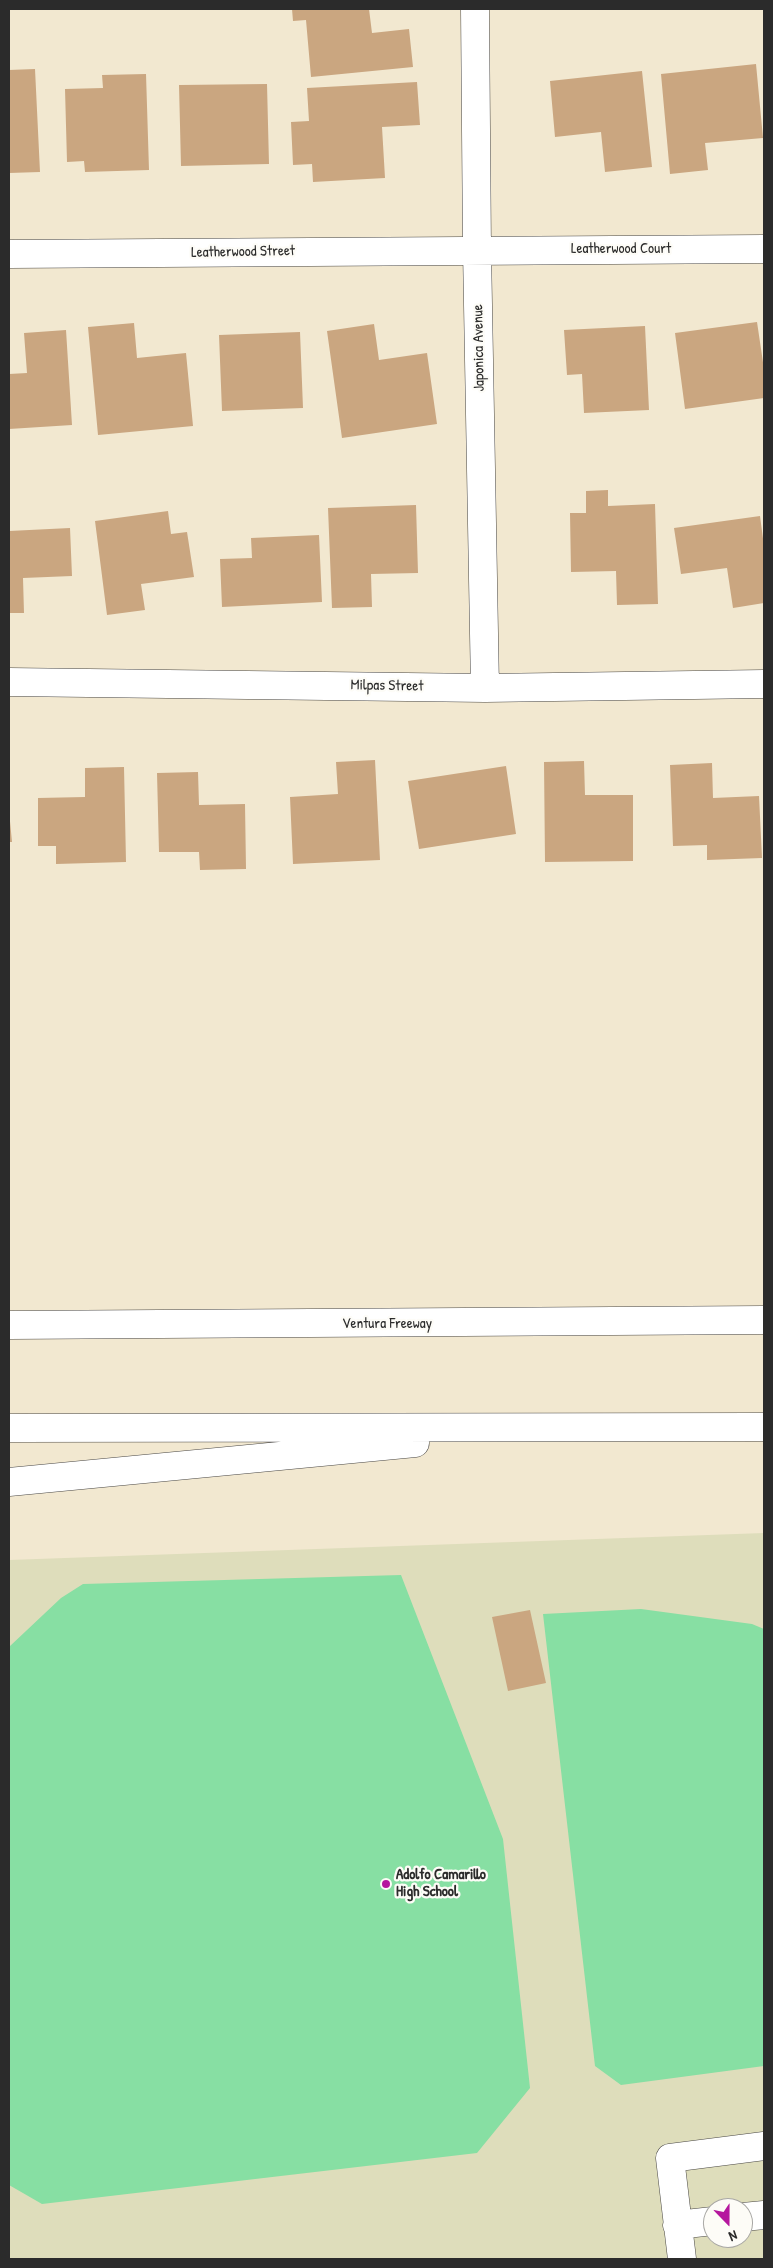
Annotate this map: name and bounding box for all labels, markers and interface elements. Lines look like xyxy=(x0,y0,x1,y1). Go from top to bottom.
street label: Leatherwood Court xyxy=(571,240,671,258)
street label: Leatherwood Street xyxy=(191,242,295,262)
street label: Japonica Avenue xyxy=(469,304,489,392)
street label: Milpas Street xyxy=(350,676,424,696)
street label: Ventura Freeway xyxy=(342,1315,432,1333)
place label: Adolfo Camarillo High School xyxy=(396,1866,486,1901)
marker: Adolfo Camarillo High School xyxy=(380,1878,392,1890)
north arrow xyxy=(703,2198,753,2248)
text: N xyxy=(726,2226,740,2247)

